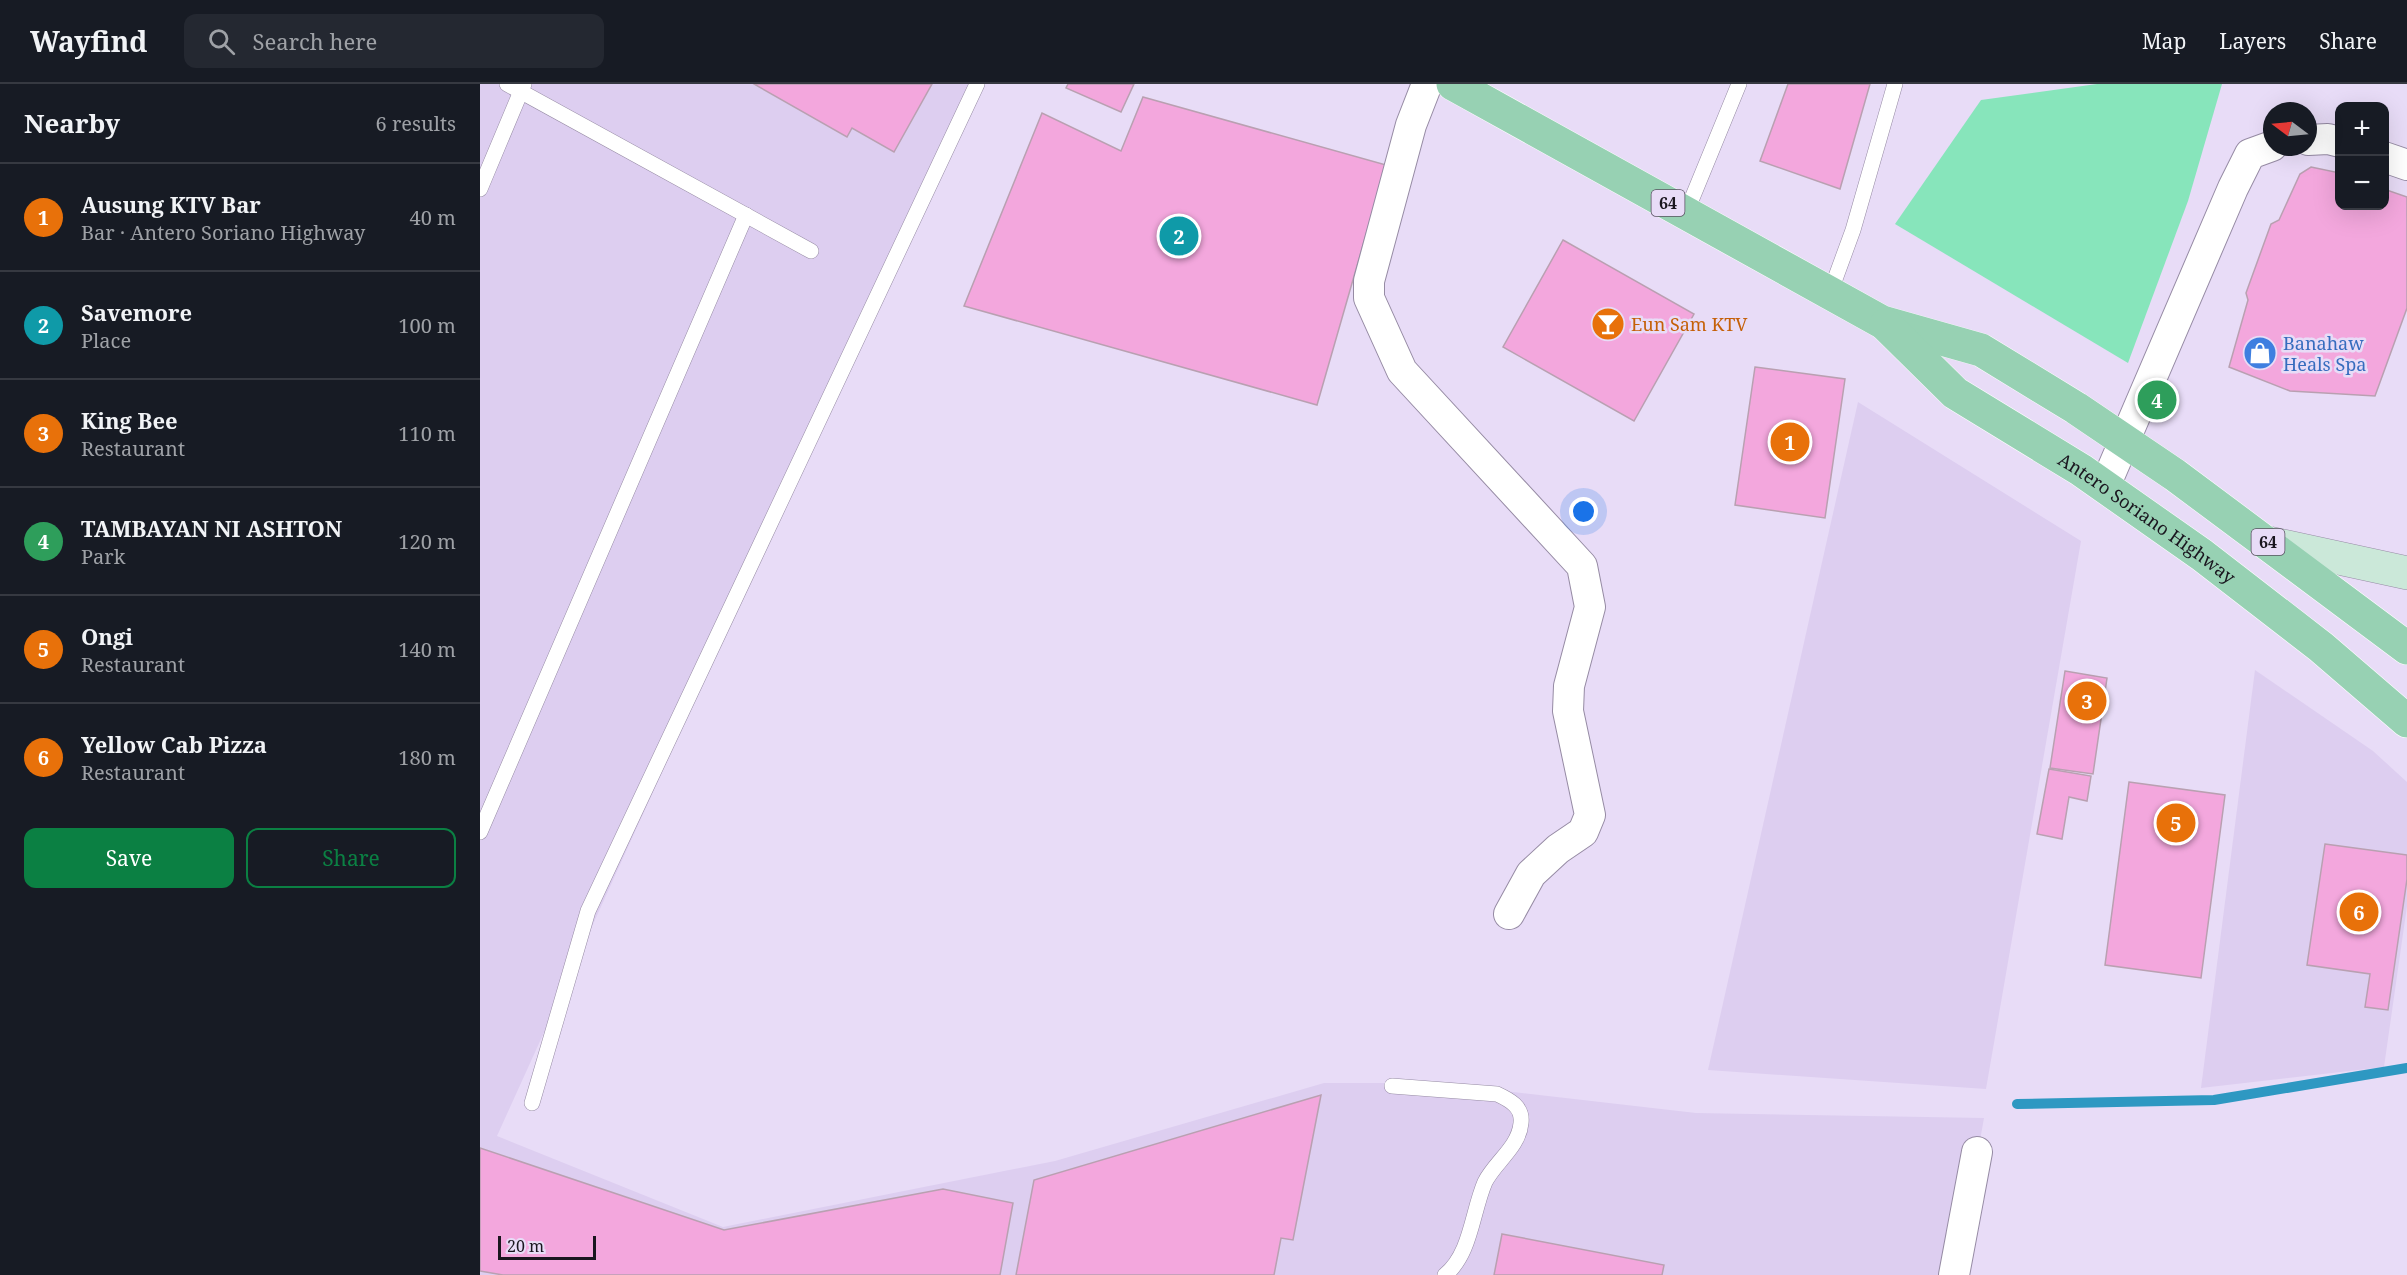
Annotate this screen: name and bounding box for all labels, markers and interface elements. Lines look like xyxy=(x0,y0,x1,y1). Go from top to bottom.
search box xyxy=(184,14,604,68)
text: Wayfind xyxy=(30,22,148,60)
icon: search xyxy=(205,25,238,58)
text: Search here xyxy=(253,26,377,56)
text: Map xyxy=(2142,27,2186,55)
text: Layers xyxy=(2219,27,2286,55)
text: Share xyxy=(2319,27,2377,55)
north arrow xyxy=(2263,102,2317,156)
map controls xyxy=(2335,102,2389,210)
button: + xyxy=(2335,102,2389,156)
text: Nearby xyxy=(24,105,120,141)
text: 6 results xyxy=(376,110,456,137)
button: − xyxy=(2335,156,2389,210)
text: Ausung KTV Bar xyxy=(81,189,261,219)
road number: 64 xyxy=(1652,190,1684,216)
text: 1 xyxy=(38,204,49,231)
text: 40 m xyxy=(410,204,456,231)
pin: 2 xyxy=(1160,214,1198,258)
text: Bar · Antero Soriano Highway xyxy=(81,219,365,246)
text: Savemore xyxy=(81,297,192,327)
bar icon: Eun Sam KTV xyxy=(1590,306,1626,342)
text: 2 xyxy=(38,312,49,339)
text: 100 m xyxy=(398,312,456,339)
place label: Eun Sam KTV xyxy=(1631,312,1748,336)
text: Place xyxy=(81,327,131,354)
place label: Banahaw Heals Spa xyxy=(2283,331,2366,376)
shop icon: Banahaw Heals Spa xyxy=(2242,335,2278,371)
pin: 4 xyxy=(2138,378,2176,422)
text: King Bee xyxy=(81,405,178,435)
text: 3 xyxy=(38,420,49,447)
text: 110 m xyxy=(398,420,456,447)
pin: 1 xyxy=(1770,420,1810,464)
text: Restaurant xyxy=(81,435,185,462)
street label: Antero Soriano Highway xyxy=(2054,447,2241,589)
your location xyxy=(1569,497,1598,526)
text: TAMBAYAN NI ASHTON xyxy=(81,513,342,543)
text: 4 xyxy=(38,528,49,555)
text: 120 m xyxy=(398,528,456,555)
road number: 64 xyxy=(2252,529,2284,555)
text: Park xyxy=(81,543,125,570)
text: Ongi xyxy=(81,621,133,651)
text: 5 xyxy=(38,636,49,663)
text: 140 m xyxy=(398,636,456,663)
text: Restaurant xyxy=(81,651,185,678)
pin: 3 xyxy=(2068,678,2106,724)
text: Yellow Cab Pizza xyxy=(81,729,267,759)
text: 6 xyxy=(38,744,49,771)
text: 180 m xyxy=(398,744,456,771)
text: Restaurant xyxy=(81,759,185,786)
pin: 5 xyxy=(2156,800,2196,846)
button: Save xyxy=(24,828,234,888)
button: Share xyxy=(246,828,456,888)
pin: 6 xyxy=(2340,890,2378,934)
scale bar xyxy=(498,1233,596,1260)
text: 20 m xyxy=(507,1235,544,1257)

